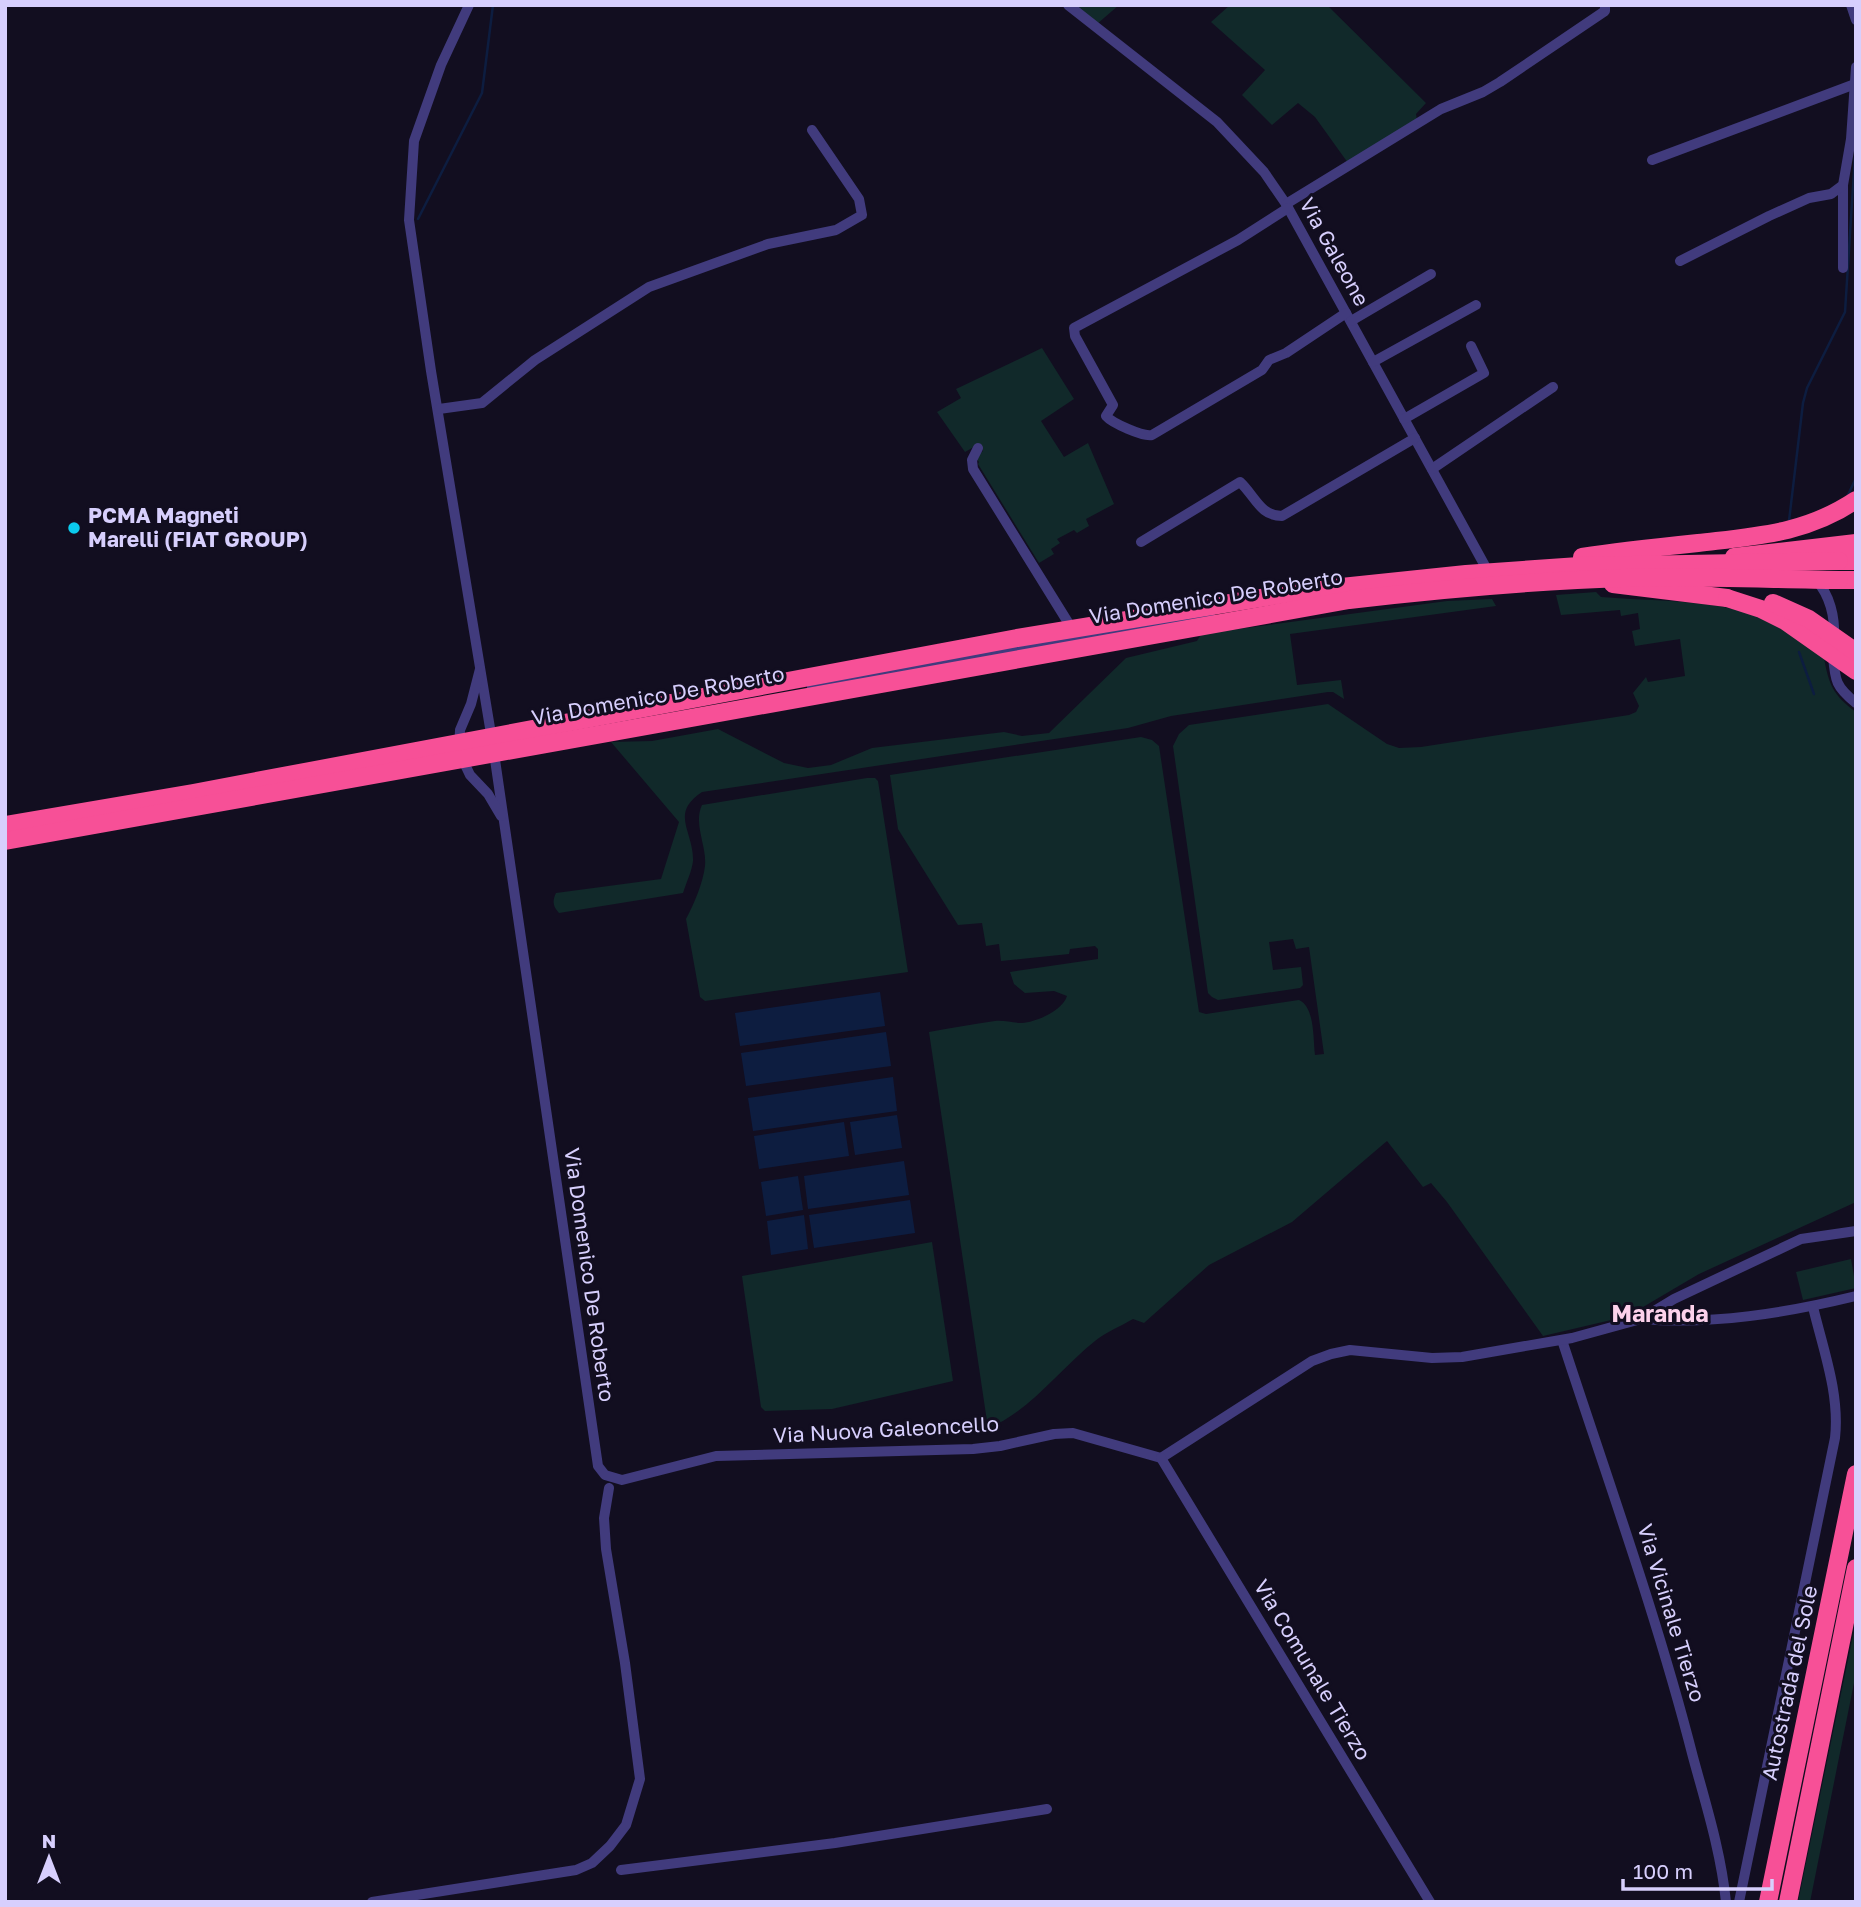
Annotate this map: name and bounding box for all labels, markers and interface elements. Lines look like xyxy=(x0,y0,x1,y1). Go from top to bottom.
street label: Via Galeone xyxy=(1294,193,1375,310)
place label: PCMA Magneti Marelli (FIAT GROUP) xyxy=(88,502,308,552)
marker: PCMA Magneti Marelli (FIAT GROUP) xyxy=(66,520,82,536)
street label: Via Domenico De Roberto xyxy=(1087,563,1344,629)
street label: Via Domenico De Roberto xyxy=(529,660,786,730)
street label: Via Domenico De Roberto xyxy=(559,1146,621,1404)
district label: Maranda xyxy=(1611,1299,1709,1327)
street label: Via Nuova Galeoncello xyxy=(772,1410,1000,1448)
street label: Via Vicinale Tierzo xyxy=(1633,1521,1711,1705)
street label: Via Comunale Tierzo xyxy=(1249,1574,1377,1765)
street label: Autostrada del Sole xyxy=(1756,1583,1822,1783)
north arrow xyxy=(14,1823,84,1893)
text: N xyxy=(42,1829,56,1852)
scale bar xyxy=(1623,1848,1772,1892)
text: 100 m xyxy=(1633,1858,1693,1884)

